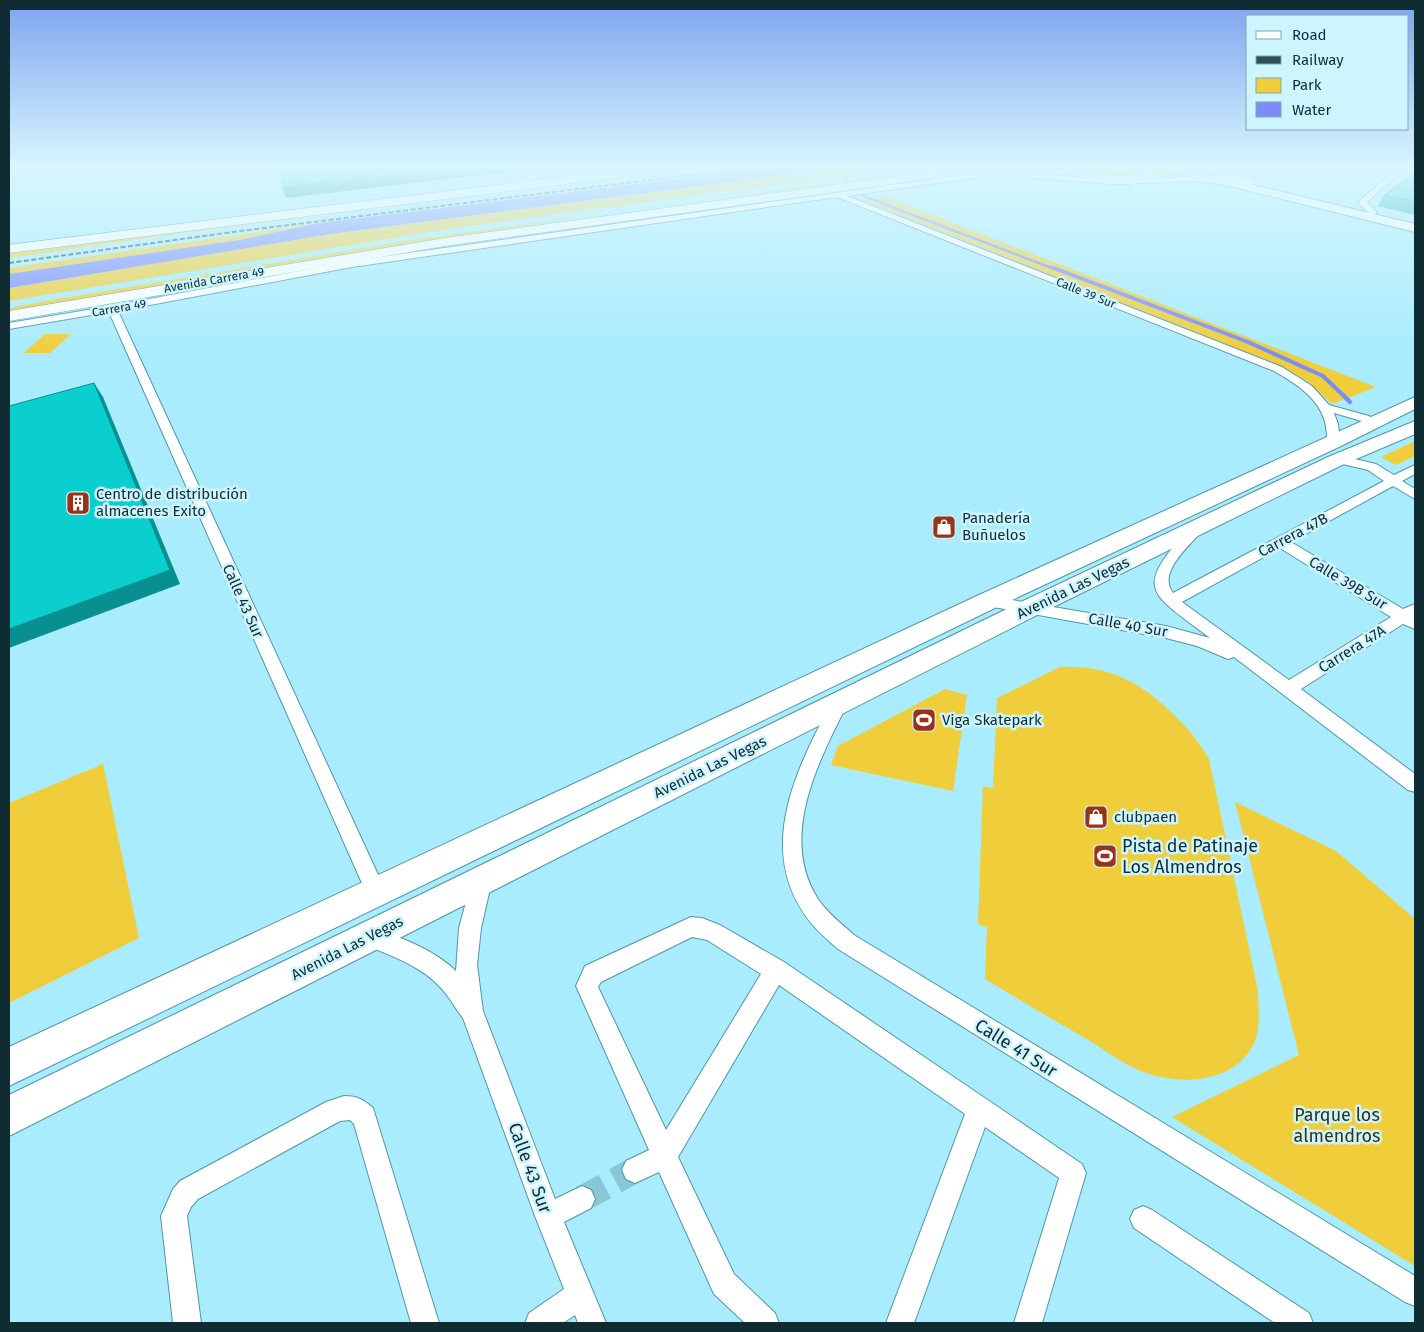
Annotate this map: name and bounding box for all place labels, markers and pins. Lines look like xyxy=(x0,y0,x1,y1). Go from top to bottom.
place label: Centro de distribución almacenes Exito xyxy=(96,485,248,520)
building icon: Centro de distribución almacenes Exito xyxy=(65,490,91,516)
place label: Panadería Buñuelos xyxy=(962,509,1030,544)
shop icon: Panadería Buñuelos xyxy=(931,514,957,540)
sports icon: Viga Skatepark xyxy=(911,707,937,733)
place label: Viga Skatepark xyxy=(942,711,1042,729)
shop icon: clubpaen xyxy=(1083,804,1109,830)
place label: clubpaen xyxy=(1114,808,1177,826)
place label: Pista de Patinaje Los Almendros xyxy=(1122,835,1258,878)
sports icon: Pista de Patinaje Los Almendros xyxy=(1092,843,1118,869)

